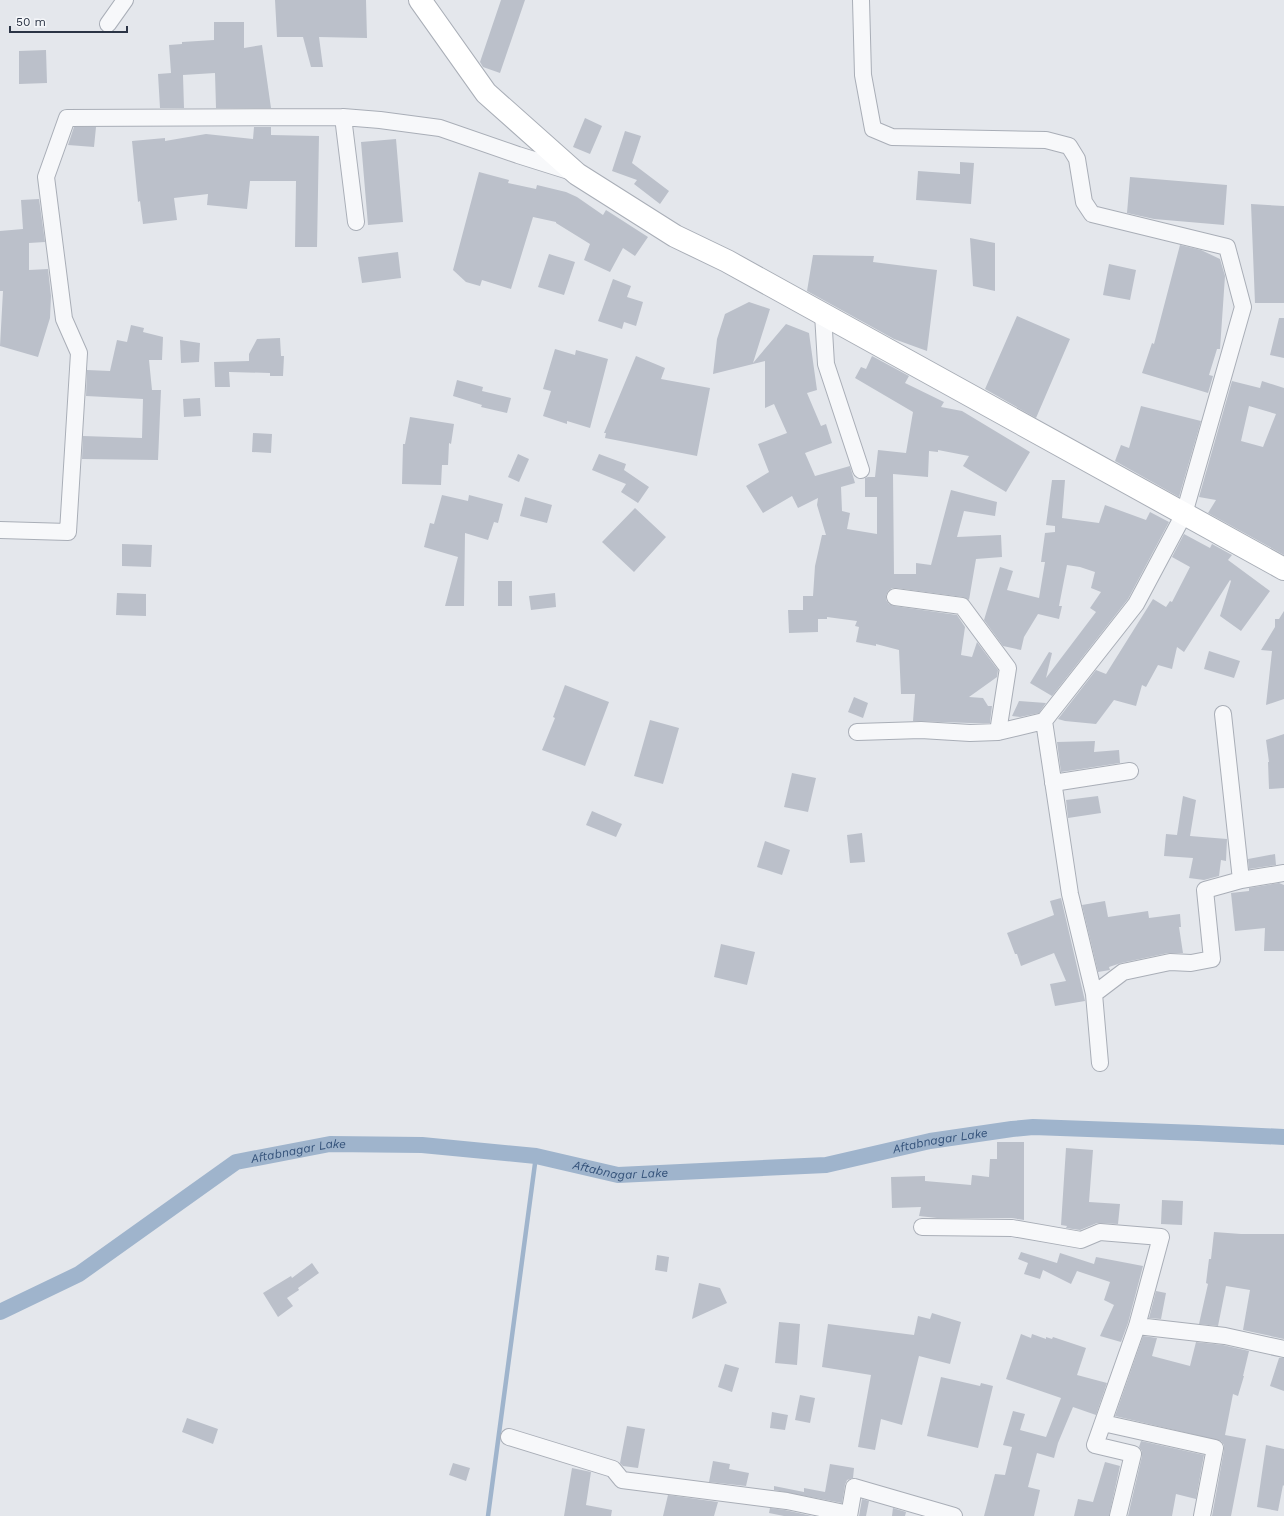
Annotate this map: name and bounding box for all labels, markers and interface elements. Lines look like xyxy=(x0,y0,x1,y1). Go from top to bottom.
scale bar xyxy=(10,8,127,34)
text: 50 m xyxy=(16,15,46,29)
water label: Aftabnagar Lake xyxy=(890,1126,989,1157)
water label: Aftabnagar Lake xyxy=(249,1136,346,1166)
water label: Aftabnagar Lake xyxy=(571,1158,669,1182)

